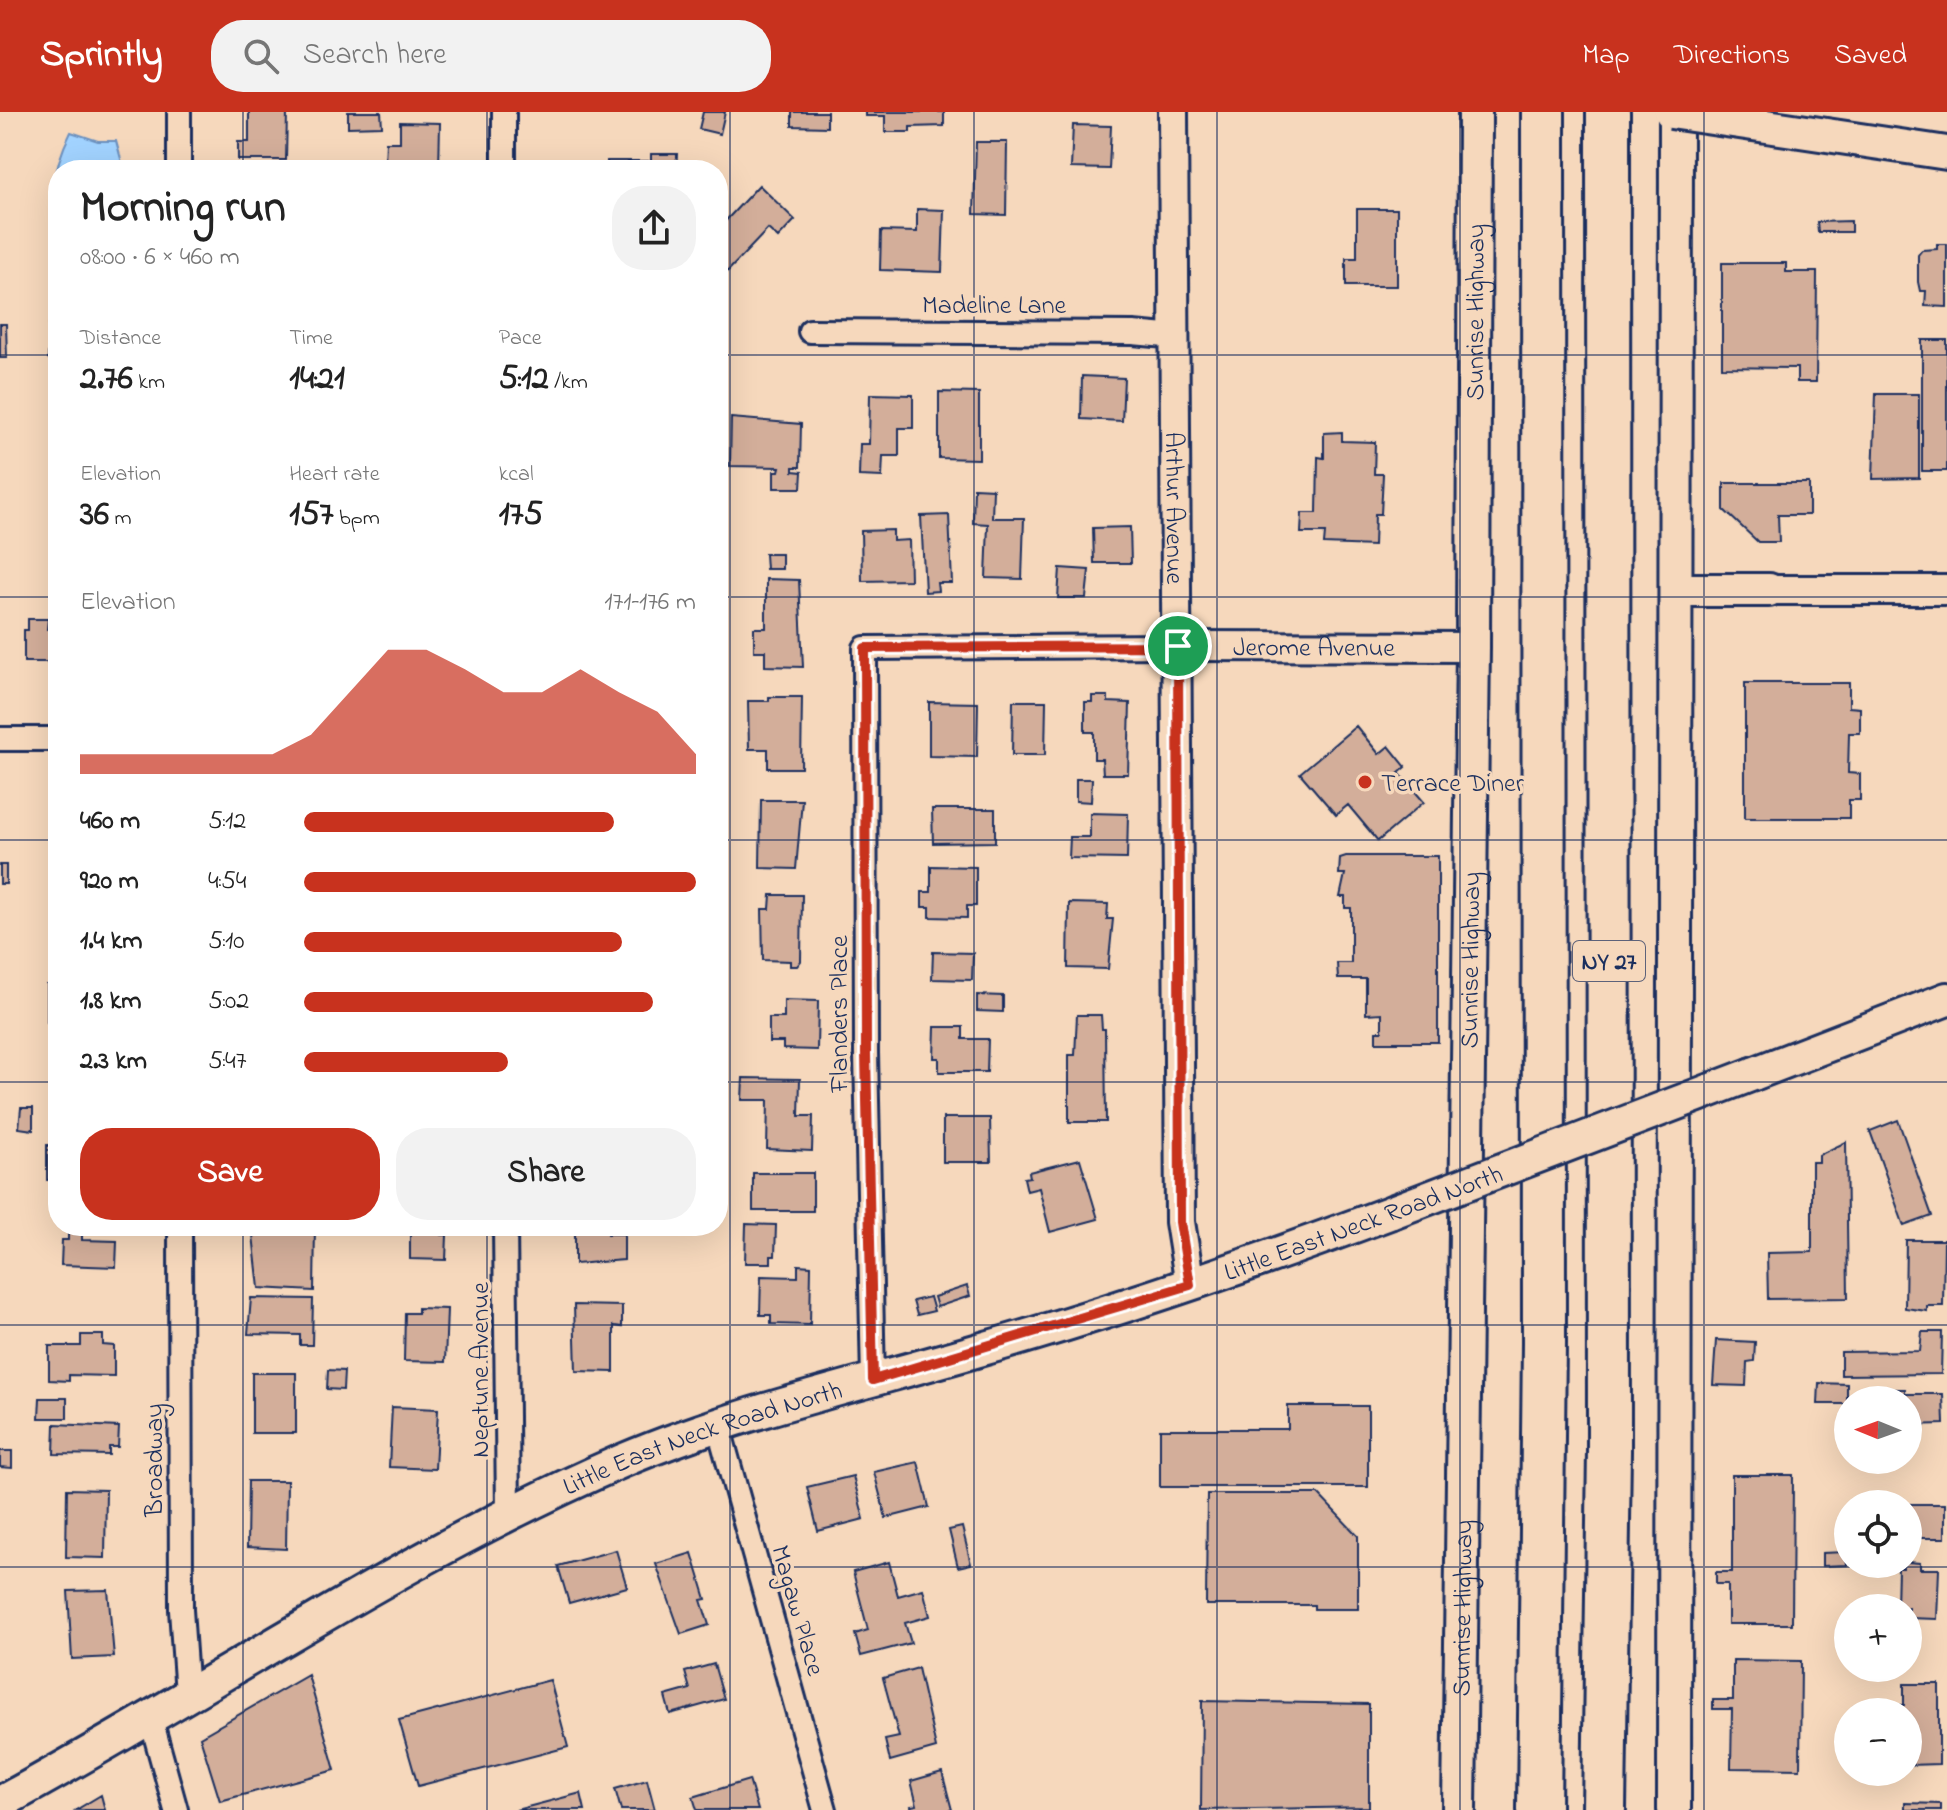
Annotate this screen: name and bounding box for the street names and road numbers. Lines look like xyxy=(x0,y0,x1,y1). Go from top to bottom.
street label: Sunrise Highway xyxy=(1458,224,1497,401)
street label: Madeline Lane xyxy=(922,288,1066,326)
street label: Arthur Avenue xyxy=(1153,432,1192,585)
street label: Jerome Avenue xyxy=(1233,630,1395,669)
street label: Sunrise Highway xyxy=(1452,871,1492,1049)
street label: Flanders Place xyxy=(822,935,860,1094)
road number: NY 27 xyxy=(1573,941,1645,981)
street label: Little East Neck Road North xyxy=(1219,1157,1509,1293)
street label: Neptune Avenue xyxy=(463,1282,501,1458)
street label: Little East Neck Road North xyxy=(557,1373,847,1507)
street label: Broadway xyxy=(137,1403,175,1518)
street label: Sunrise Highway xyxy=(1444,1519,1484,1697)
street label: Magaw Place xyxy=(759,1541,833,1681)

